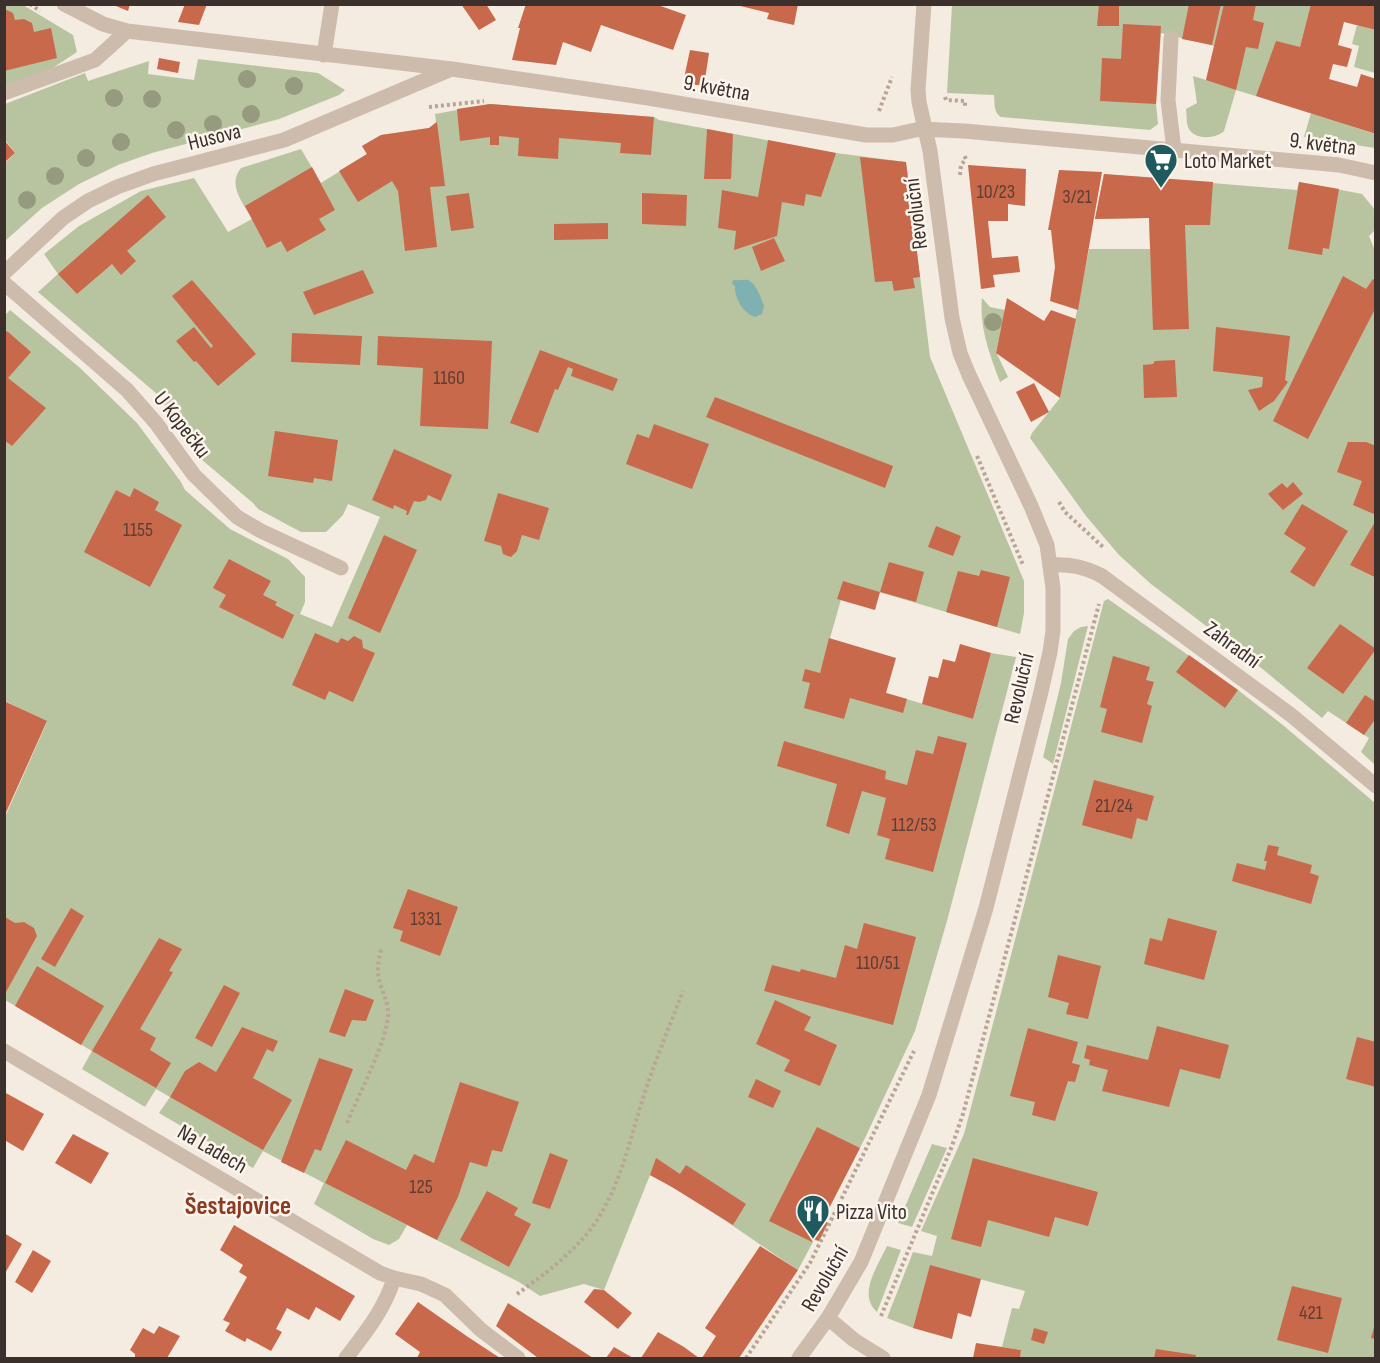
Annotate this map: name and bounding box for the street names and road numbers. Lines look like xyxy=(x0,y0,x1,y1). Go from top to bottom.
street label: 9. května xyxy=(681,69,752,108)
street label: Husova xyxy=(185,118,244,157)
street label: 9. května xyxy=(1288,127,1358,162)
street label: Revoluční xyxy=(899,176,934,251)
street label: U Kopečku xyxy=(147,386,216,464)
street label: Zahradní xyxy=(1198,616,1267,675)
street label: Revoluční xyxy=(998,650,1041,726)
street label: Na Ladech xyxy=(173,1119,252,1180)
street label: Revoluční xyxy=(796,1240,855,1316)

